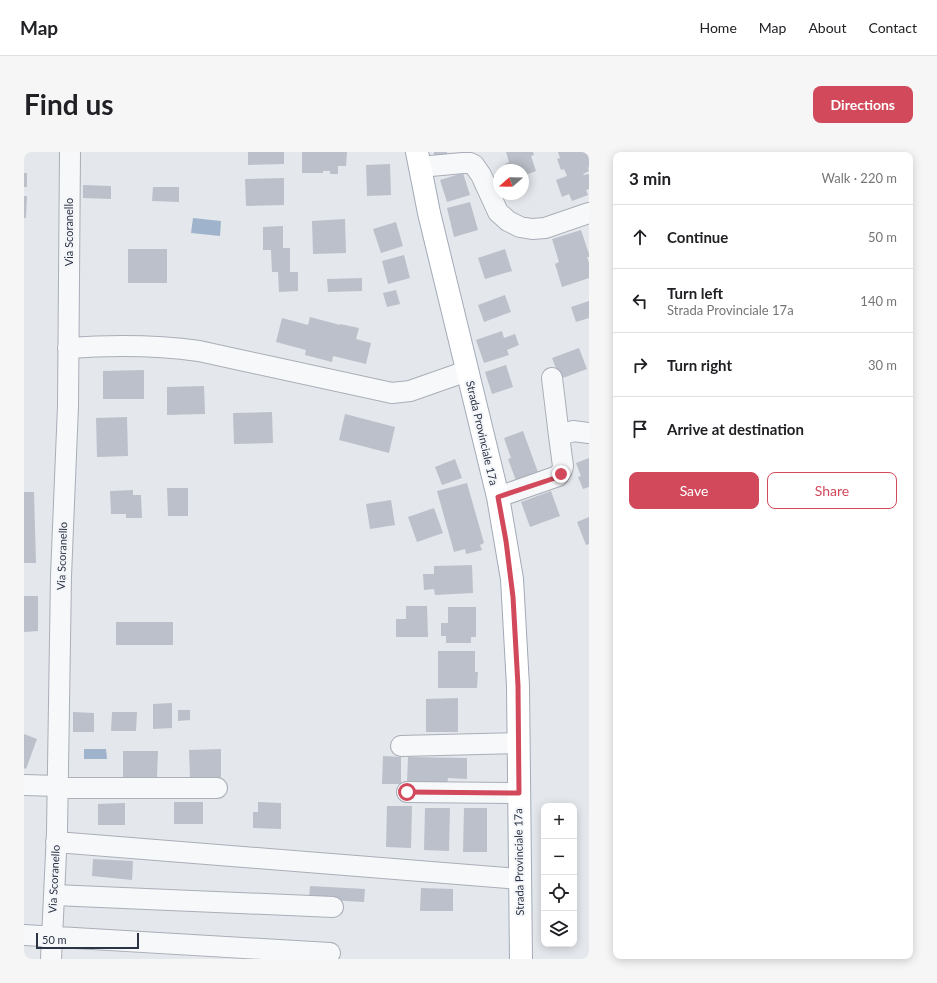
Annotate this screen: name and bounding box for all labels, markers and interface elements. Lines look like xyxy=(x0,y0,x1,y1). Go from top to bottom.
text: Map xyxy=(20,16,58,39)
text: Home xyxy=(699,19,737,36)
text: Map xyxy=(759,19,786,36)
text: About xyxy=(808,19,846,36)
text: Contact xyxy=(868,19,917,36)
button: Directions xyxy=(813,86,913,123)
text: Find us xyxy=(24,87,114,121)
north arrow xyxy=(493,164,529,200)
text: 3 min xyxy=(629,168,671,189)
text: Walk · 220 m xyxy=(821,170,897,186)
street label: Via Scoranello xyxy=(62,198,75,266)
icon: ahead xyxy=(629,226,651,248)
text: Continue xyxy=(667,228,728,246)
text: 50 m xyxy=(868,229,897,245)
text: Turn left xyxy=(667,284,723,302)
icon: left xyxy=(629,290,651,312)
text: 140 m xyxy=(860,293,897,309)
text: Strada Provinciale 17a xyxy=(667,302,794,318)
icon: right xyxy=(629,354,651,376)
text: Turn right xyxy=(667,356,732,374)
text: 30 m xyxy=(868,357,897,373)
street label: Strada Provinciale 17a xyxy=(464,379,501,487)
icon: arrive xyxy=(629,418,651,440)
text: Arrive at destination xyxy=(667,420,804,438)
route end xyxy=(552,465,570,483)
button: Save xyxy=(629,472,759,509)
button: Share xyxy=(767,472,897,509)
street label: Via Scoranello xyxy=(54,522,69,590)
route start xyxy=(398,783,416,801)
map controls xyxy=(541,803,577,947)
button: + xyxy=(541,803,577,839)
street label: Strada Provinciale 17a xyxy=(511,808,526,916)
button: − xyxy=(541,839,577,875)
street label: Via Scoranello xyxy=(45,844,62,914)
button: locate xyxy=(541,875,577,911)
button: layers xyxy=(541,911,577,947)
scale bar xyxy=(36,931,139,950)
text: 50 m xyxy=(42,933,67,946)

